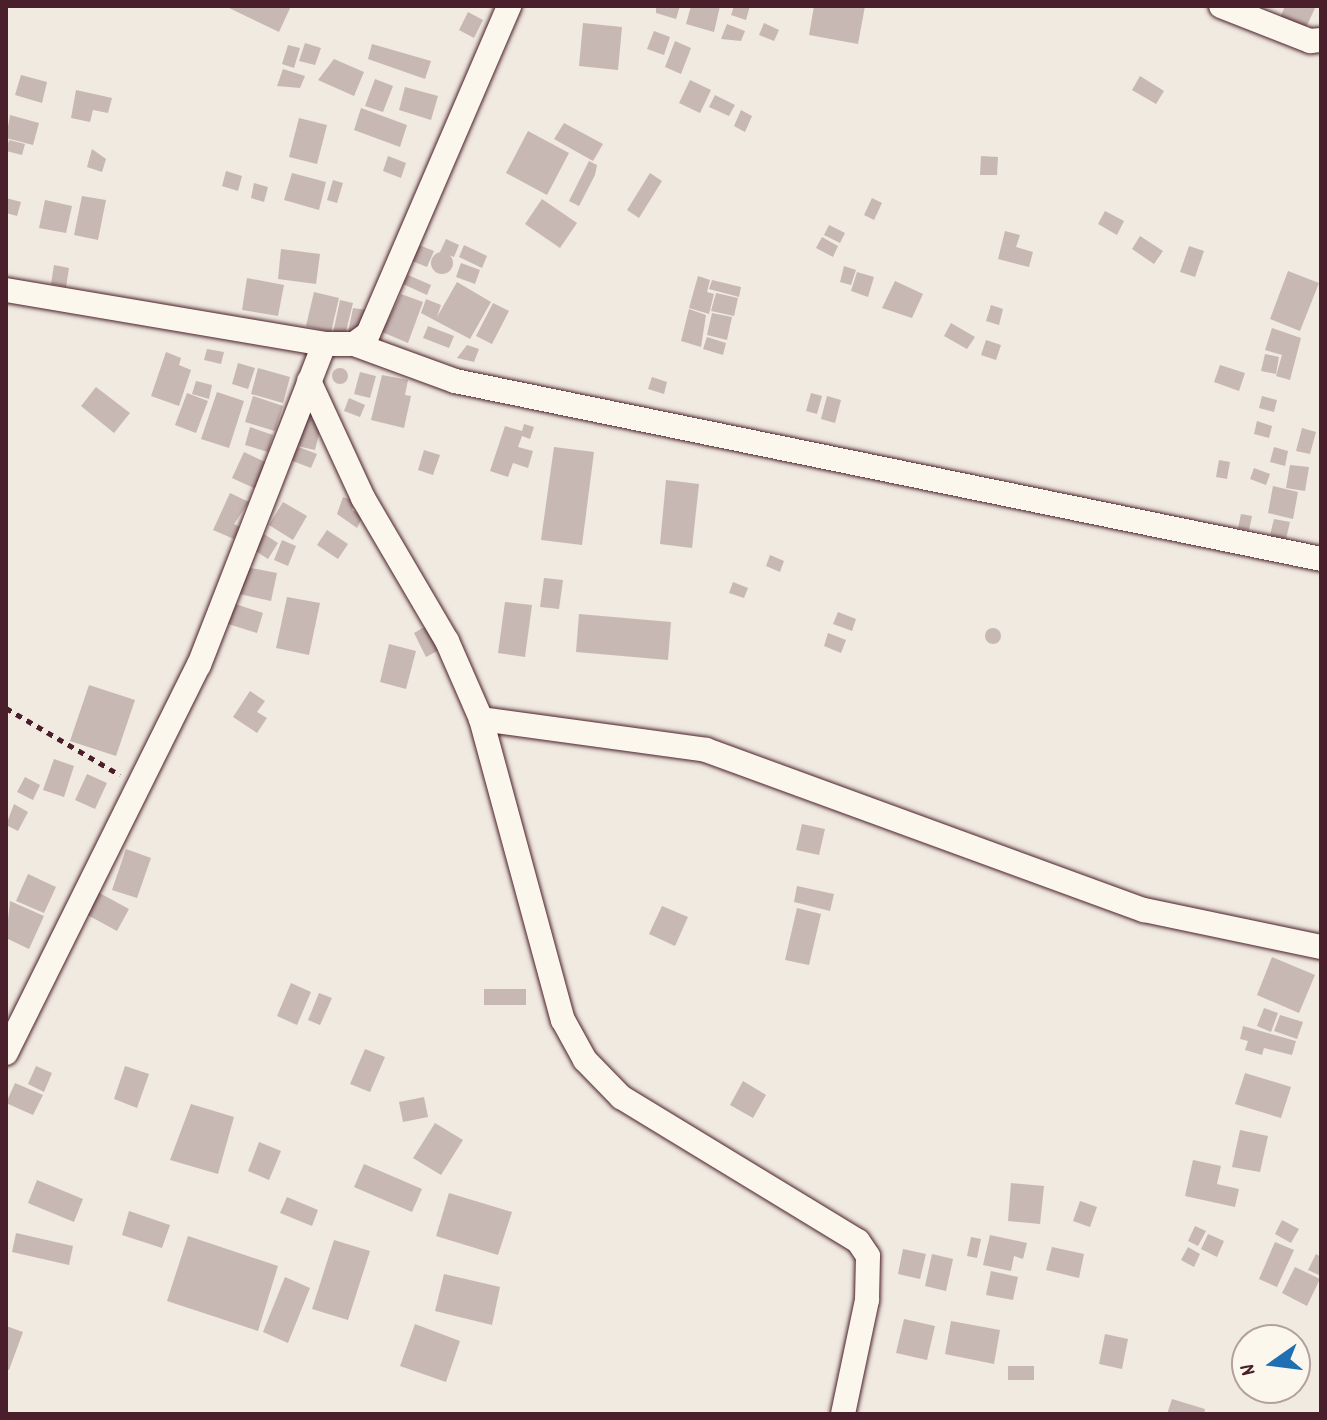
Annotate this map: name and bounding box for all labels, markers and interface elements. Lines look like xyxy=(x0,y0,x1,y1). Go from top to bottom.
north arrow xyxy=(1231,1324,1311,1404)
text: N xyxy=(1233,1360,1266,1378)

